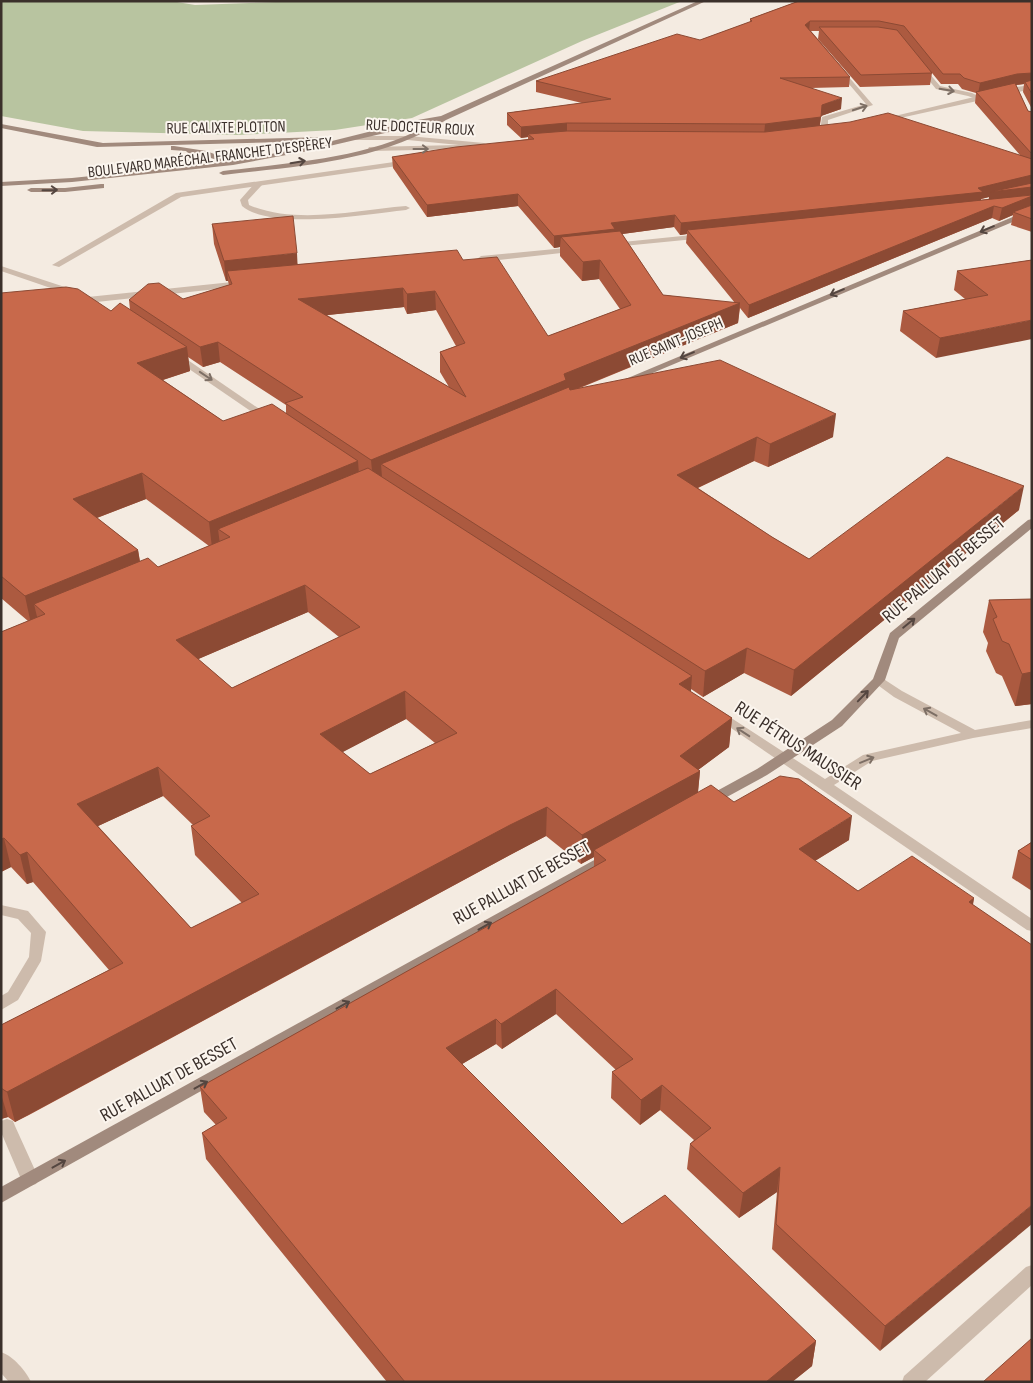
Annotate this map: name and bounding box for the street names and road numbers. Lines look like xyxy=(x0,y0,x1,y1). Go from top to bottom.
street label: RUE DOCTEUR ROUX xyxy=(365,116,475,140)
street label: RUE CALIXTE PLOTTON xyxy=(166,117,286,139)
street label: BOULEVARD MARÉCHAL FRANCHET D'ESPÈREY xyxy=(87,134,334,182)
street label: RUE SAINT-JOSEPH xyxy=(626,314,726,370)
street label: RUE PALLUAT DE BESSET xyxy=(878,512,1010,628)
street label: RUE PÉTRUS MAUSSIER xyxy=(730,696,866,796)
street label: RUE PALLUAT DE BESSET xyxy=(449,836,595,930)
street label: RUE PALLUAT DE BESSET xyxy=(96,1033,242,1127)

